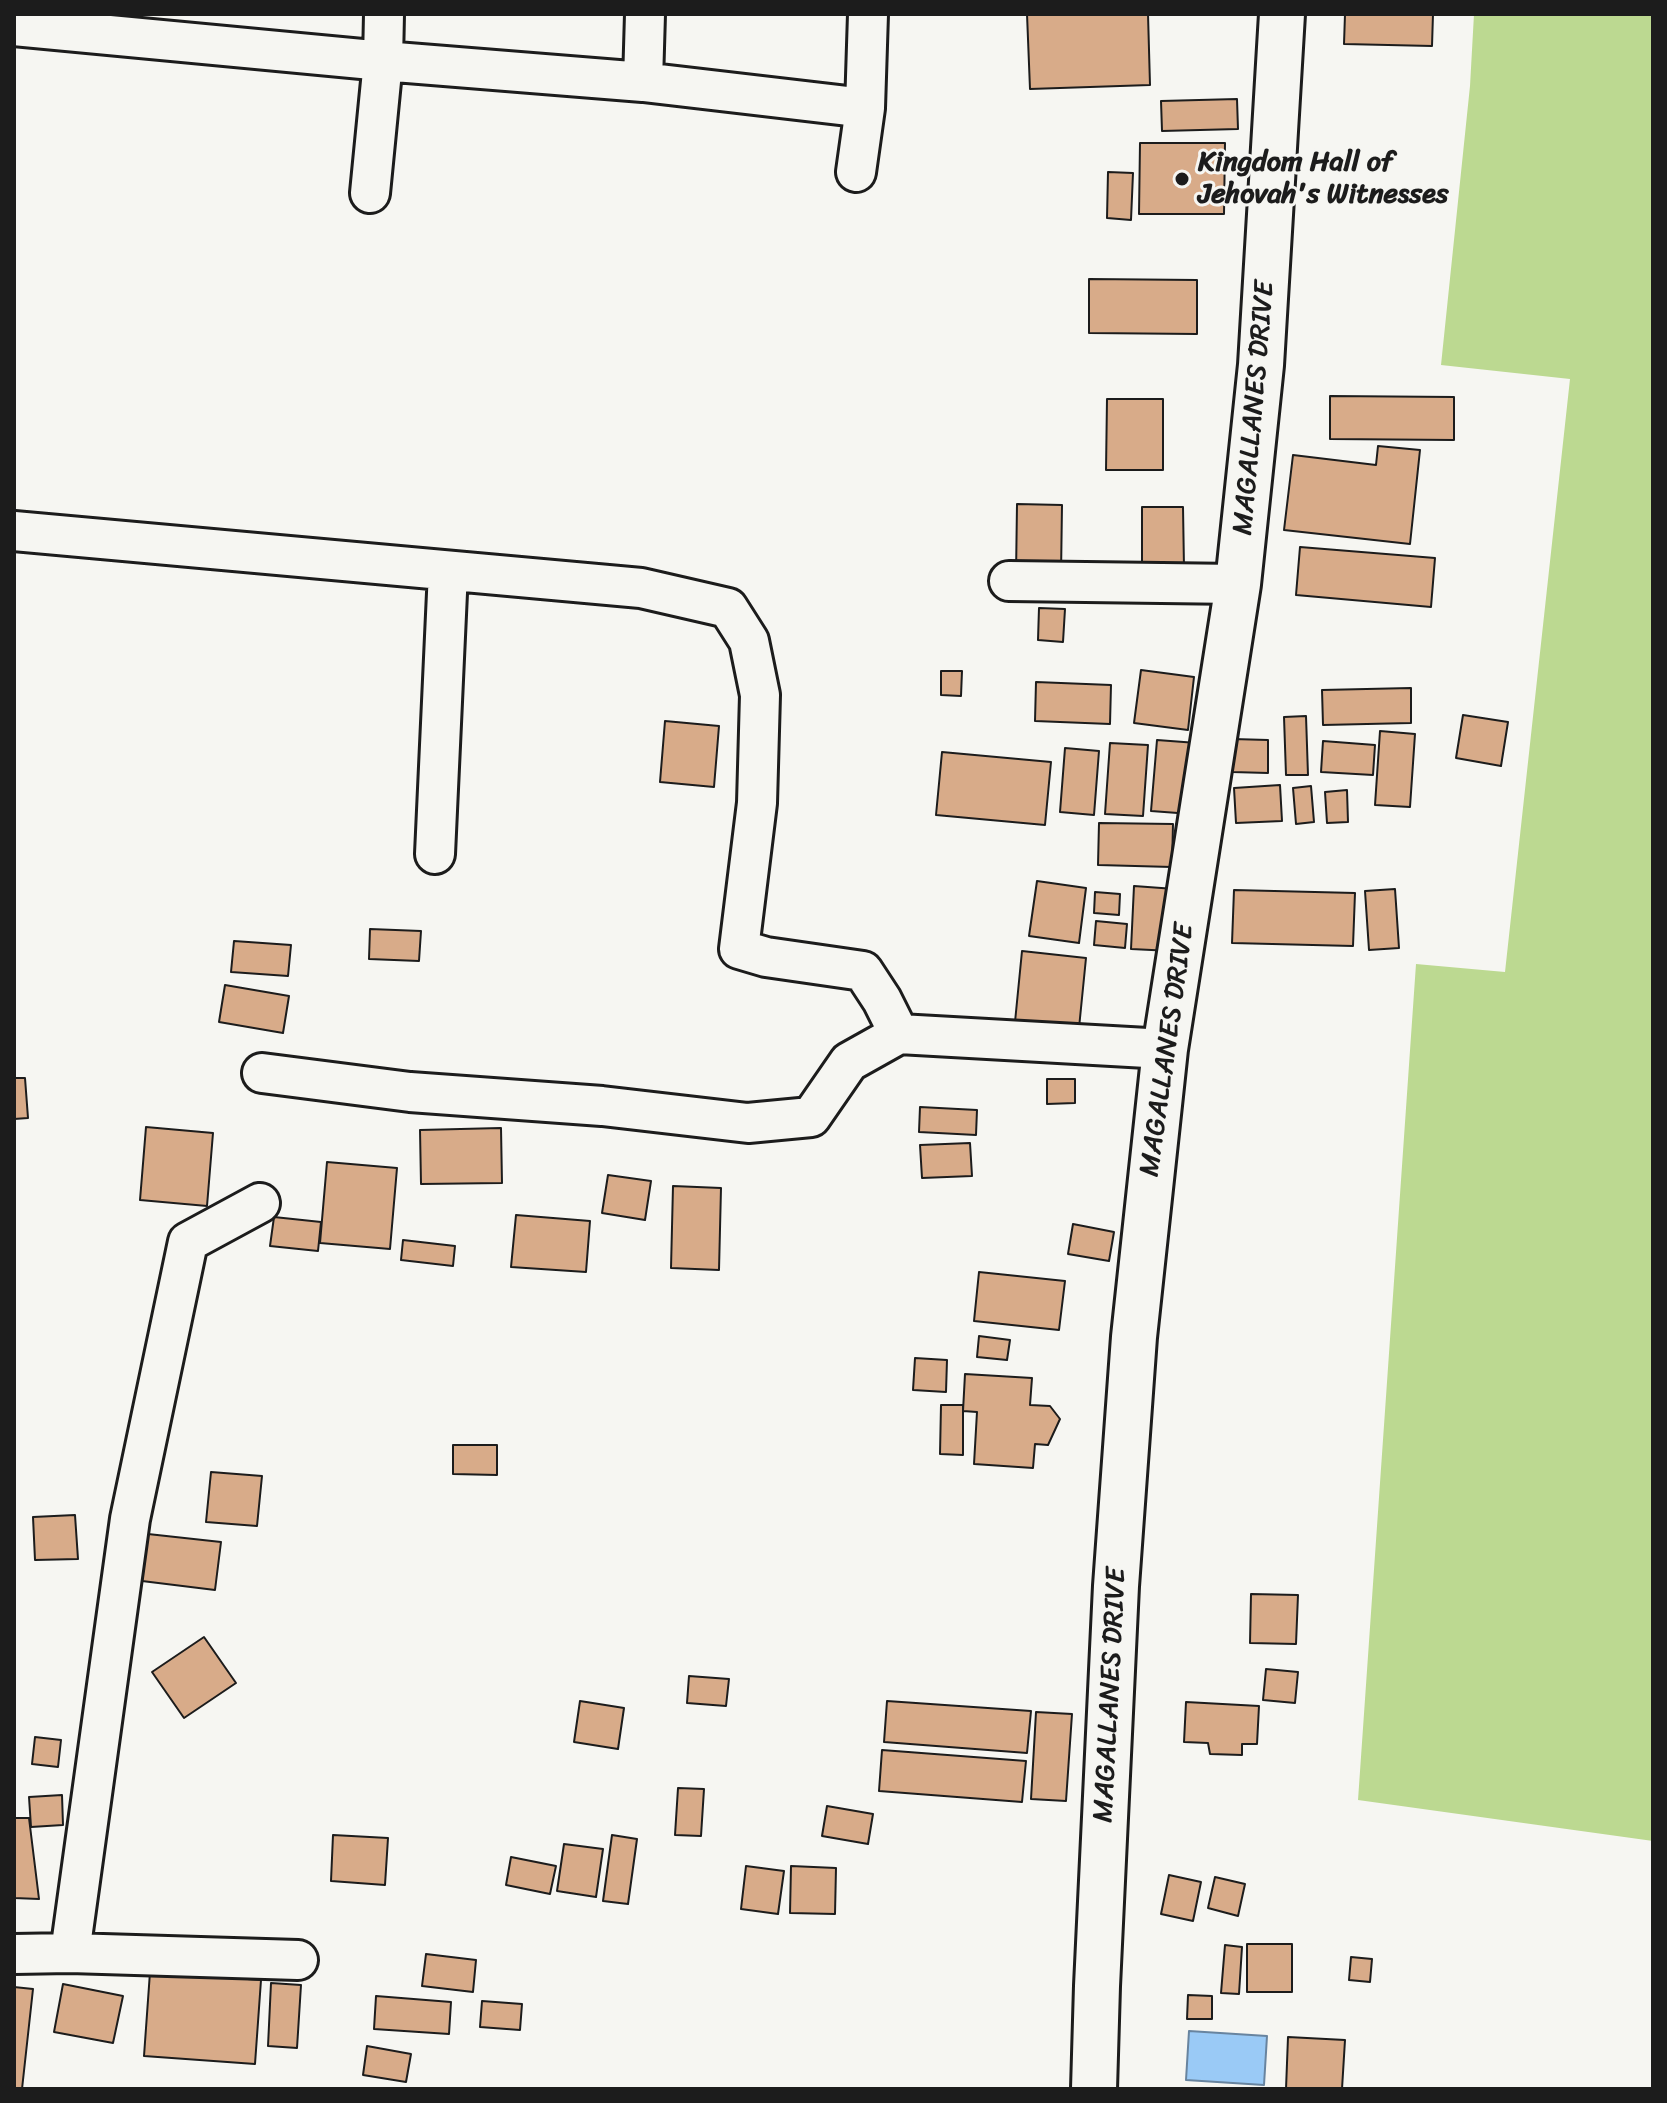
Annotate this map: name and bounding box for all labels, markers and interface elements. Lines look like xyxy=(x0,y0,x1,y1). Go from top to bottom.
place label: Kingdom Hall of Jehovah's Witnesses xyxy=(1198,146,1449,212)
marker: Kingdom Hall of Jehovah's Witnesses xyxy=(1173,170,1191,188)
street label: MAGALLANES DRIVE xyxy=(1227,279,1283,537)
street label: MAGALLANES DRIVE xyxy=(1134,921,1202,1179)
street label: MAGALLANES DRIVE xyxy=(1088,1567,1134,1823)

